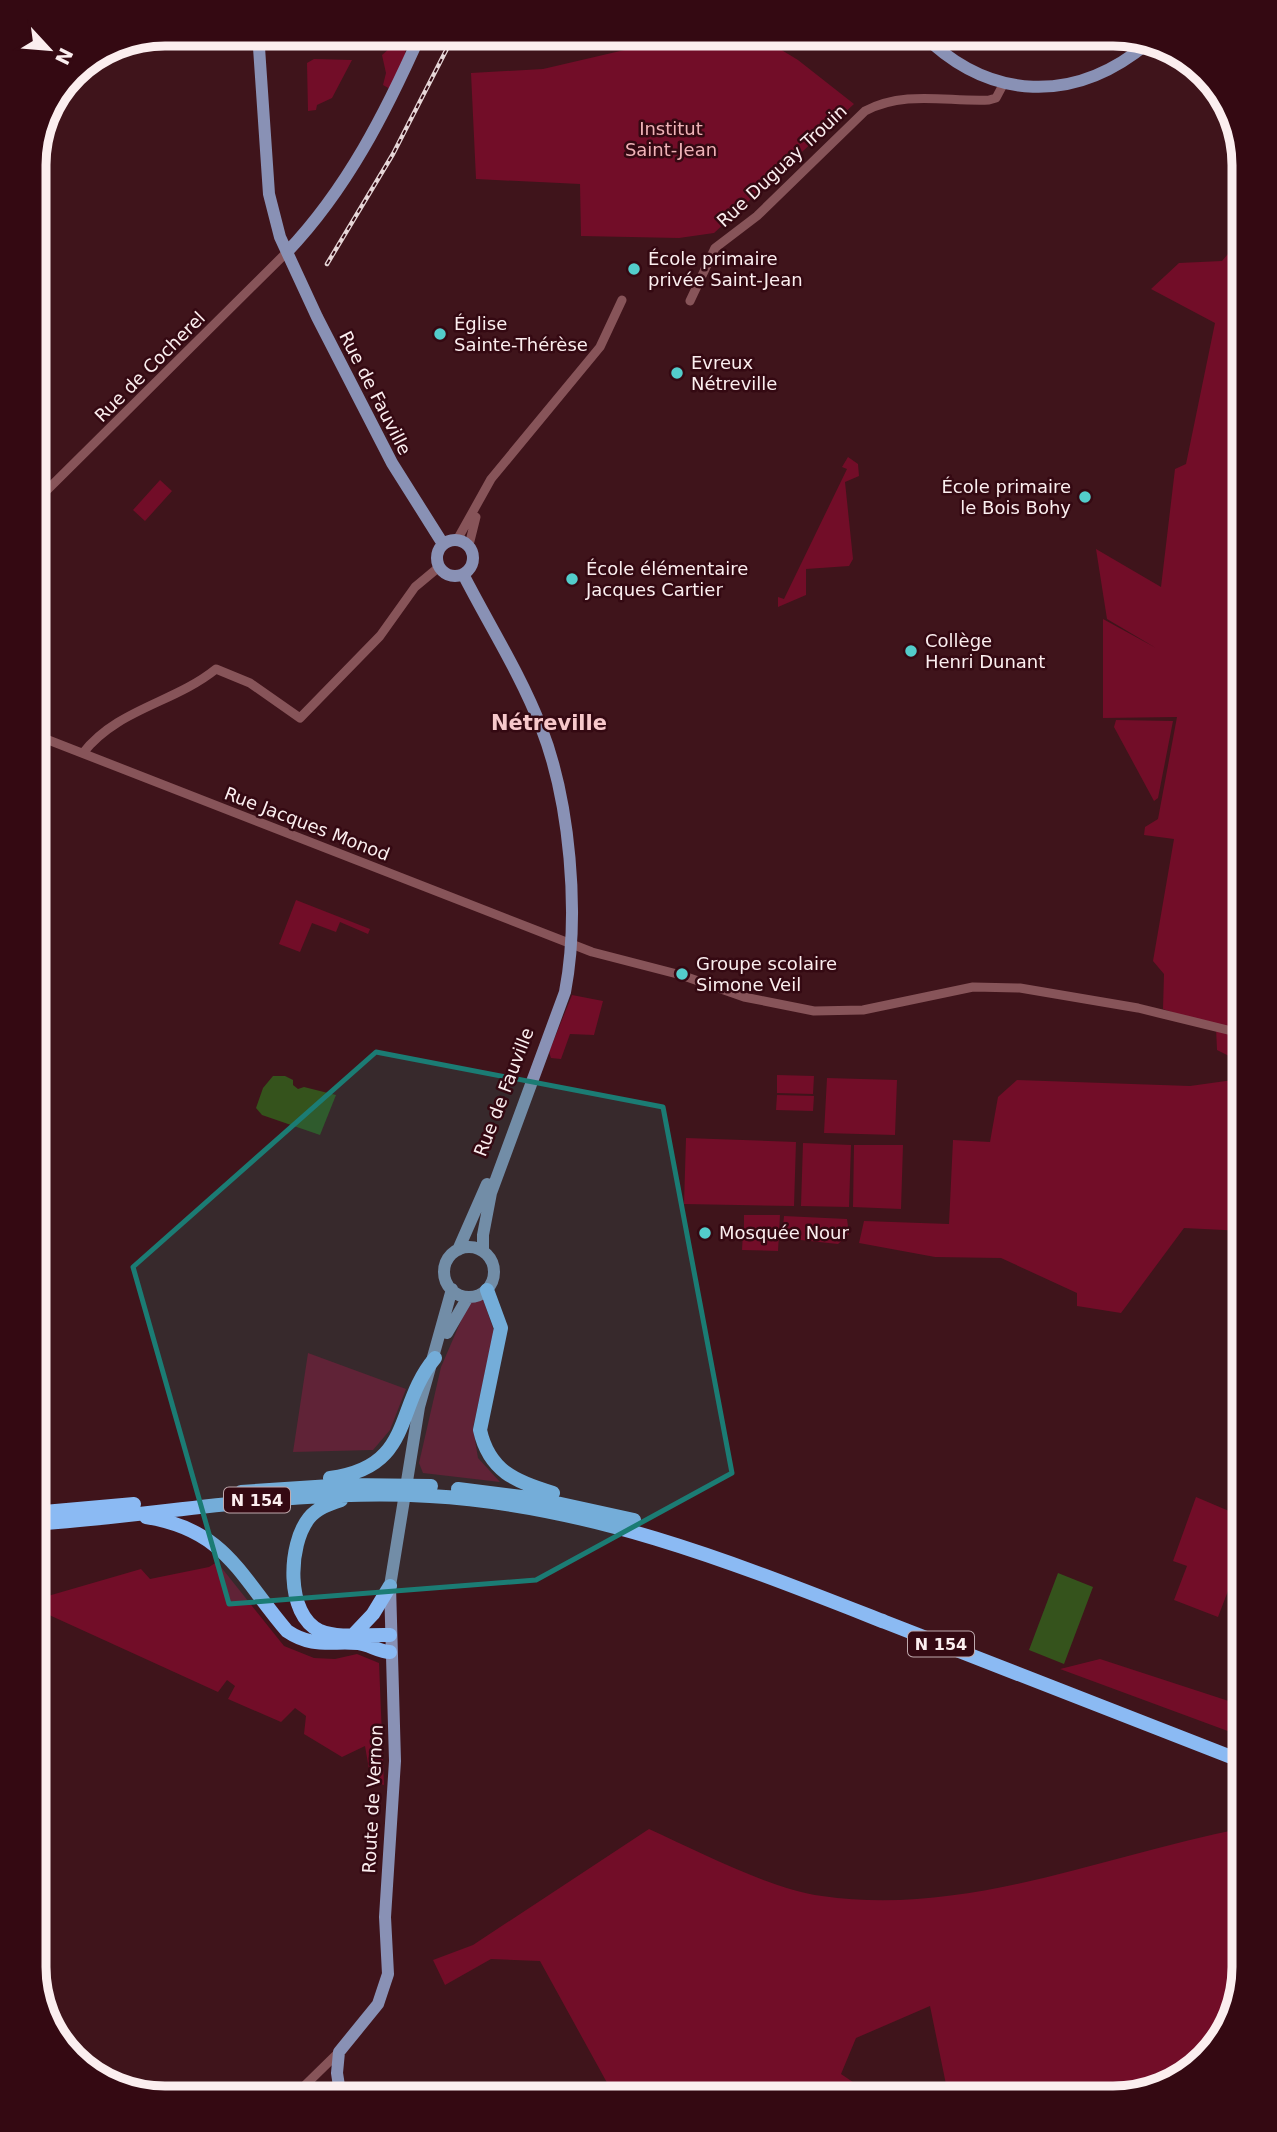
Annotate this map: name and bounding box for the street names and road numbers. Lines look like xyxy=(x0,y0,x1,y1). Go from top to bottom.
street label: Rue Duguay Trouin xyxy=(712,100,851,231)
street label: Rue de Cocherel xyxy=(90,307,209,426)
street label: Rue de Fauville xyxy=(335,327,416,458)
street label: Rue Jacques Monod xyxy=(221,782,393,865)
street label: Rue de Fauville xyxy=(469,1025,538,1159)
road number: N 154 xyxy=(224,1488,290,1512)
road number: N 154 xyxy=(908,1632,974,1656)
street label: Route de Vernon xyxy=(358,1724,387,1874)

